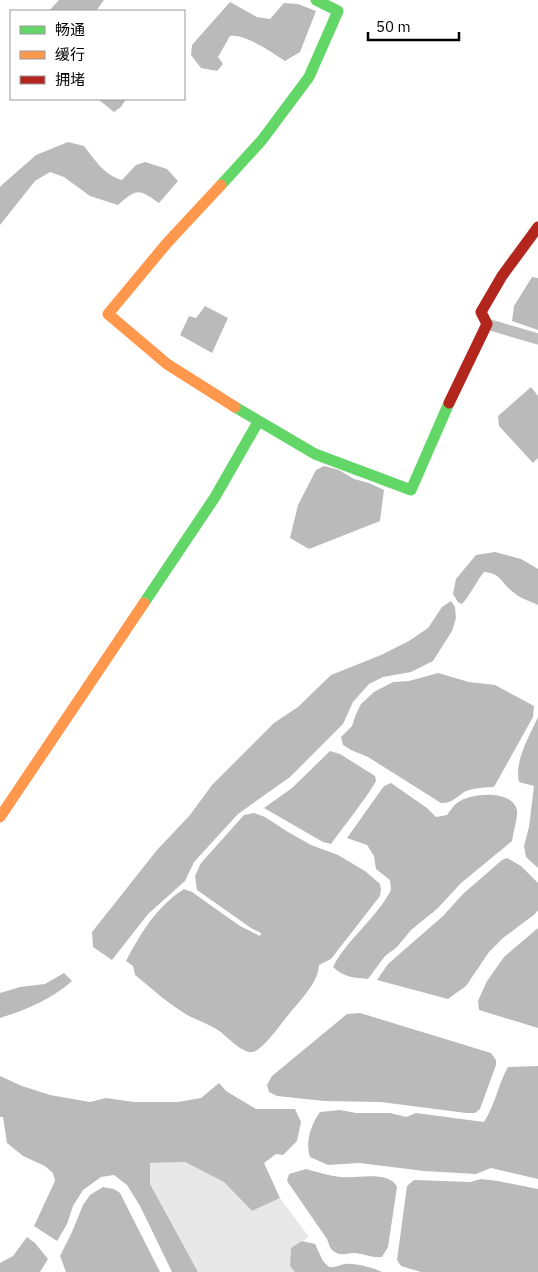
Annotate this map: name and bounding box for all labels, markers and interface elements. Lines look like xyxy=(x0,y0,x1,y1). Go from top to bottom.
legend xyxy=(10,10,185,100)
scale bar xyxy=(368,10,459,42)
text: 50 m xyxy=(376,17,411,36)
text: 畅通 xyxy=(55,20,85,39)
text: 缓行 xyxy=(55,45,85,64)
text: 拥堵 xyxy=(55,70,85,89)

